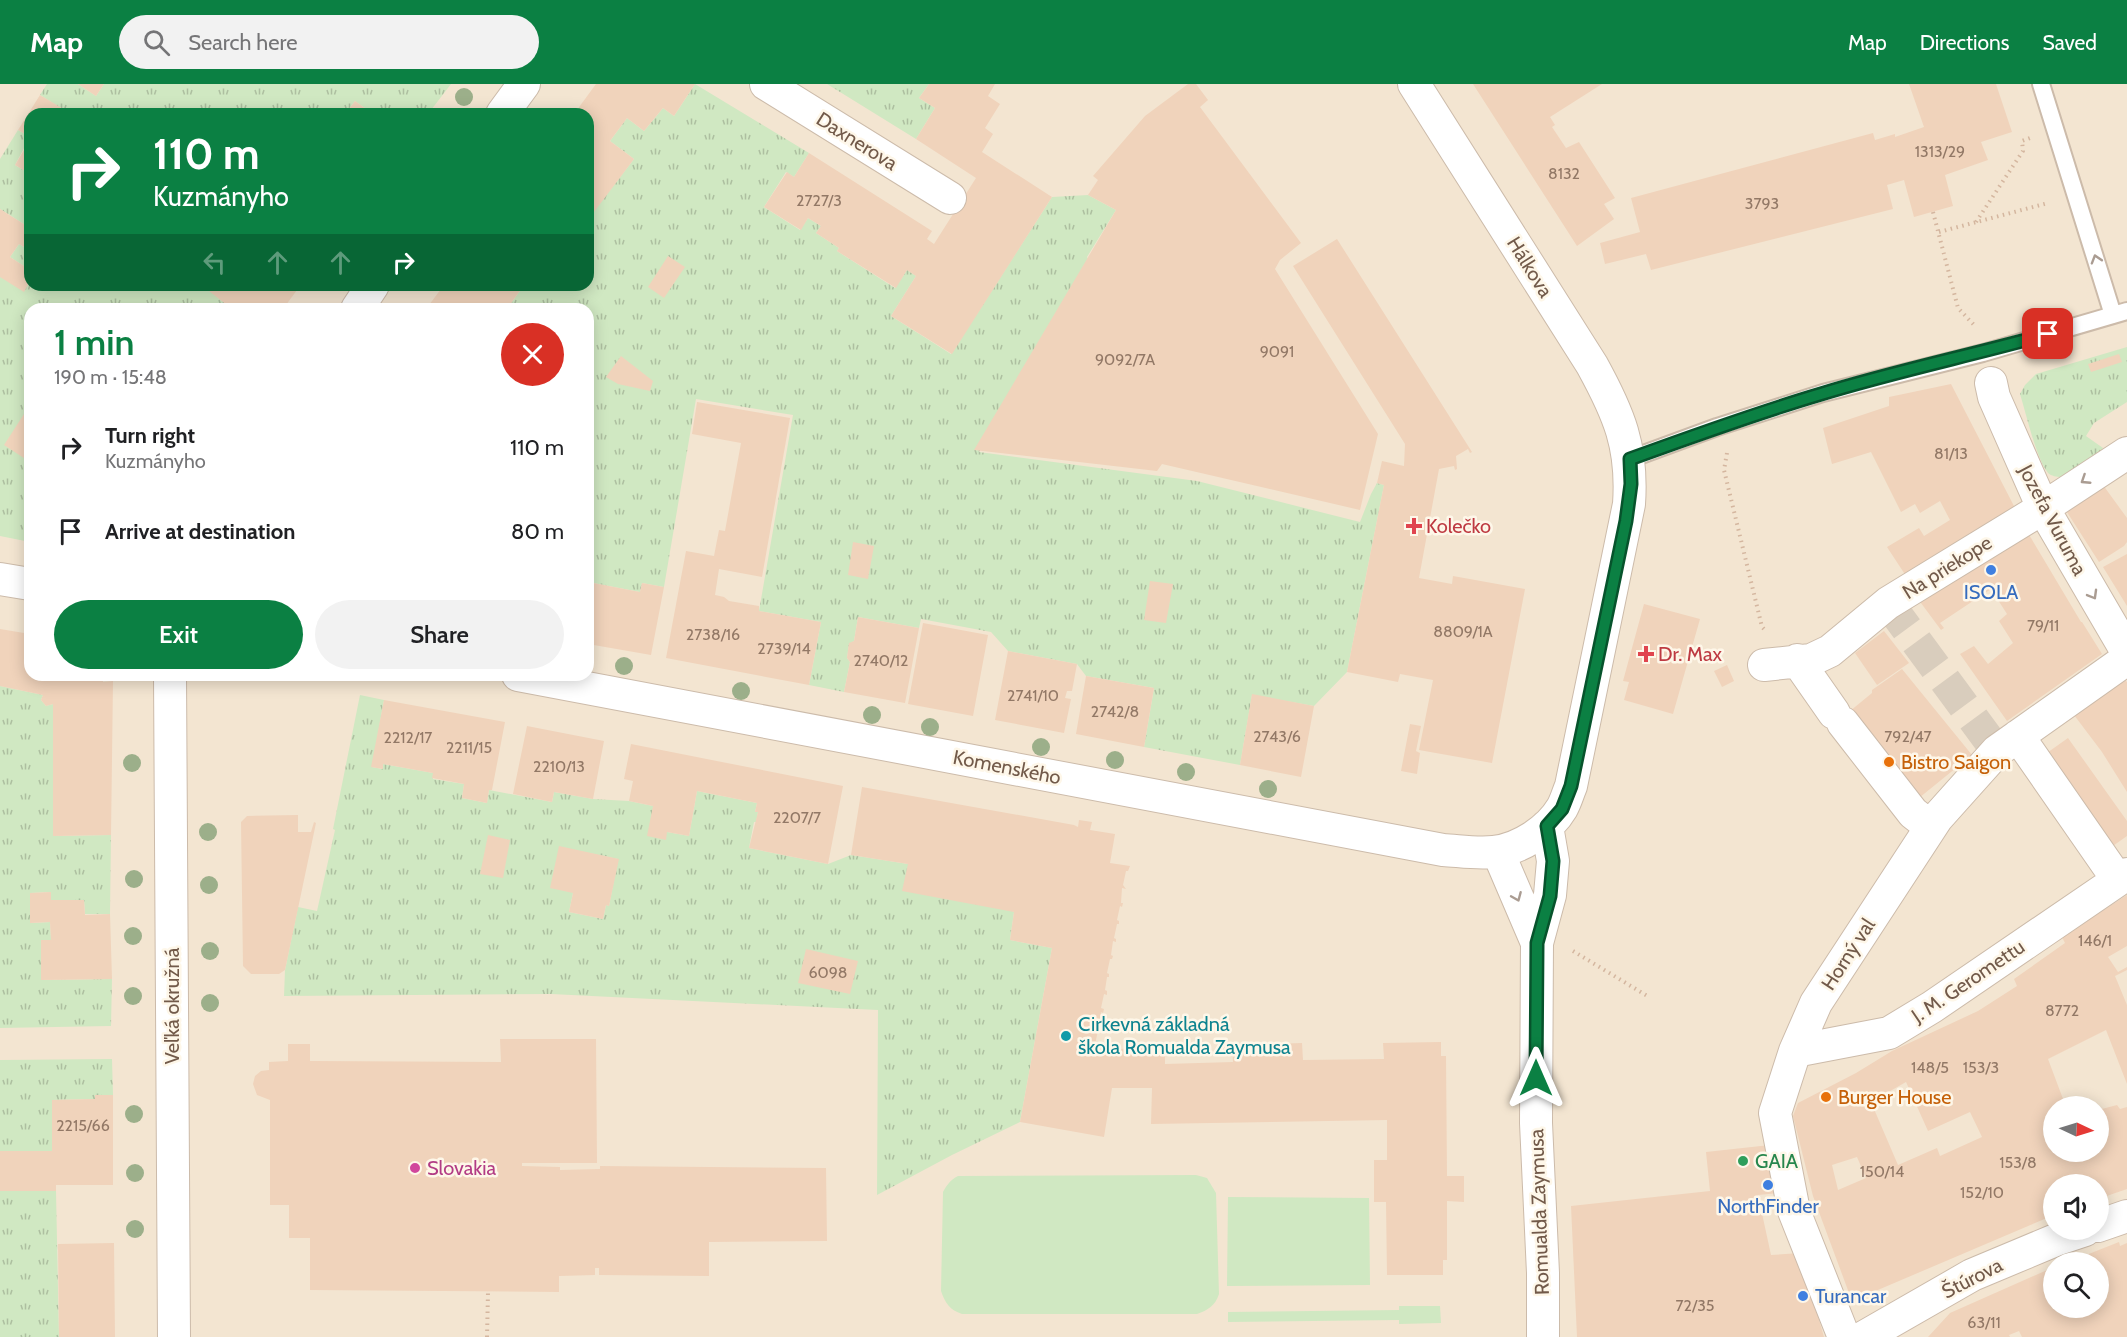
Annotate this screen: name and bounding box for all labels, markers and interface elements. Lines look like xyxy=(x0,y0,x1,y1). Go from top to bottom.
search box xyxy=(119,15,539,69)
text: Map xyxy=(30,25,83,59)
icon: search xyxy=(140,26,173,59)
text: Search here xyxy=(188,29,297,56)
text: Map xyxy=(1848,30,1887,55)
text: Directions xyxy=(1920,30,2009,55)
text: Saved xyxy=(2042,30,2097,55)
street label: Daxnerova xyxy=(812,107,902,176)
text: 110 m xyxy=(153,128,260,180)
icon: right xyxy=(54,132,132,210)
house number: 1313/29 xyxy=(1915,142,1965,161)
house number: 8132 xyxy=(1548,164,1580,183)
text: Kuzmányho xyxy=(153,180,289,213)
house number: 2727/3 xyxy=(796,191,842,210)
house number: 3793 xyxy=(1745,194,1779,213)
street label: Hálkova xyxy=(1502,232,1558,302)
icon: left xyxy=(198,246,231,279)
icon: ahead xyxy=(261,246,294,279)
icon: ahead xyxy=(324,246,357,279)
icon: right xyxy=(387,246,420,279)
one-way arrow xyxy=(2090,254,2103,265)
pin xyxy=(2022,308,2073,359)
icon: arrive xyxy=(2031,317,2064,350)
text: 1 min xyxy=(54,320,134,364)
button: close xyxy=(501,323,564,386)
house number: 9091 xyxy=(1260,342,1294,361)
house number: 9092/7A xyxy=(1095,350,1155,369)
text: 190 m · 15:48 xyxy=(54,365,167,389)
text: Turn right xyxy=(105,422,195,449)
icon: right xyxy=(54,431,87,464)
text: 110 m xyxy=(510,434,564,461)
house number: 81/13 xyxy=(1934,444,1968,463)
text: Kuzmányho xyxy=(105,449,206,473)
street label: Jozefa Vuruma xyxy=(2013,460,2092,580)
one-way arrow xyxy=(2081,473,2091,485)
place label: Kolečko xyxy=(1426,514,1491,538)
icon: arrive xyxy=(54,515,87,548)
text: Arrive at destination xyxy=(105,518,295,545)
text: 80 m xyxy=(511,518,564,545)
marker: Kolečko xyxy=(1407,519,1421,533)
street label: Na priekope xyxy=(1898,530,1996,604)
marker: ISOLA xyxy=(1984,563,1998,577)
place label: ISOLA xyxy=(1964,580,2019,604)
one-way arrow xyxy=(2086,588,2098,599)
button: Exit xyxy=(54,600,303,669)
button: Share xyxy=(315,600,564,669)
house number: 79/11 xyxy=(2027,616,2059,635)
house number: 8809/1A xyxy=(1433,622,1493,641)
house number: 2738/16 xyxy=(686,625,740,644)
house number: 2739/14 xyxy=(757,639,811,658)
place label: Dr. Max xyxy=(1658,642,1723,666)
marker: Dr. Max xyxy=(1639,647,1653,661)
house number: 2740/12 xyxy=(854,651,908,670)
house number: 2741/10 xyxy=(1007,686,1059,705)
house number: 2742/8 xyxy=(1091,702,1139,721)
house number: 2743/6 xyxy=(1253,727,1301,746)
house number: 792/47 xyxy=(1884,727,1932,746)
house number: 2212/17 xyxy=(384,728,432,747)
house number: 2211/15 xyxy=(446,738,492,757)
street label: Komenského xyxy=(951,745,1063,789)
place label: Bistro Saigon xyxy=(1901,750,2011,774)
marker: Bistro Saigon xyxy=(1882,755,1896,769)
house number: 2210/13 xyxy=(533,757,585,776)
house number: 2207/7 xyxy=(773,808,821,827)
one-way arrow xyxy=(1510,891,1522,902)
street label: Horný val xyxy=(1816,913,1880,994)
house number: 146/1 xyxy=(2078,931,2112,950)
street label: J. M. Geromettu xyxy=(1906,934,2029,1028)
street label: Veľká okružná xyxy=(160,947,184,1064)
house number: 6098 xyxy=(808,963,848,982)
house number: 8772 xyxy=(2045,1001,2079,1020)
place label: Cirkevná základná škola Romualda Zaymusa xyxy=(1078,1012,1291,1059)
marker: Cirkevná základná škola Romualda Zaymusa xyxy=(1059,1029,1073,1043)
position arrow xyxy=(1504,1046,1568,1110)
house number: 148/5 xyxy=(1911,1058,1949,1077)
house number: 153/3 xyxy=(1963,1058,1999,1077)
place label: Burger House xyxy=(1838,1085,1951,1109)
marker: Burger House xyxy=(1819,1090,1833,1104)
north arrow xyxy=(2043,1096,2109,1162)
map controls xyxy=(2043,1096,2109,1318)
house number: 2215/66 xyxy=(56,1116,110,1135)
street label: Romualda Zaymusa xyxy=(1524,1128,1554,1295)
place label: GAIA xyxy=(1755,1149,1799,1173)
house number: 153/8 xyxy=(1999,1153,2037,1172)
marker: GAIA xyxy=(1736,1154,1750,1168)
place label: Slovakia xyxy=(427,1156,497,1180)
marker: Slovakia xyxy=(408,1161,422,1175)
house number: 150/14 xyxy=(1860,1162,1904,1181)
button: sound xyxy=(2043,1174,2109,1240)
marker: NorthFinder xyxy=(1761,1178,1775,1192)
house number: 152/10 xyxy=(1960,1183,2004,1202)
place label: NorthFinder xyxy=(1717,1194,1820,1218)
street label: Štúrova xyxy=(1938,1252,2007,1303)
button: search xyxy=(2043,1252,2109,1318)
place label: Turancar xyxy=(1815,1284,1887,1308)
marker: Turancar xyxy=(1796,1289,1810,1303)
house number: 72/35 xyxy=(1676,1296,1714,1315)
house number: 63/11 xyxy=(1967,1313,2001,1332)

